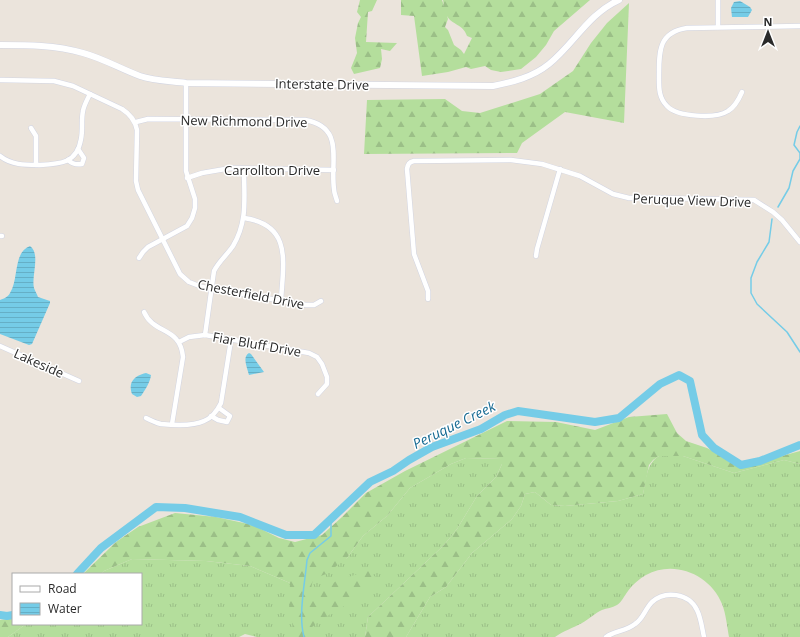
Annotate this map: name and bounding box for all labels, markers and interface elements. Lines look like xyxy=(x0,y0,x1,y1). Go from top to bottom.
north arrow xyxy=(748,12,788,52)
text: N xyxy=(764,14,772,29)
street label: Interstate Drive xyxy=(275,74,369,94)
street label: New Richmond Drive xyxy=(180,111,308,131)
street label: Carrollton Drive xyxy=(224,161,320,179)
street label: Peruque View Drive xyxy=(632,189,752,211)
street label: Chesterfield Drive xyxy=(196,275,306,313)
street label: Fiar Bluff Drive xyxy=(211,327,303,361)
street label: Lakeside xyxy=(11,344,67,382)
water label: Peruque Creek xyxy=(409,396,499,453)
legend xyxy=(12,573,142,625)
text: Road xyxy=(48,580,77,597)
text: Water xyxy=(48,600,82,617)

